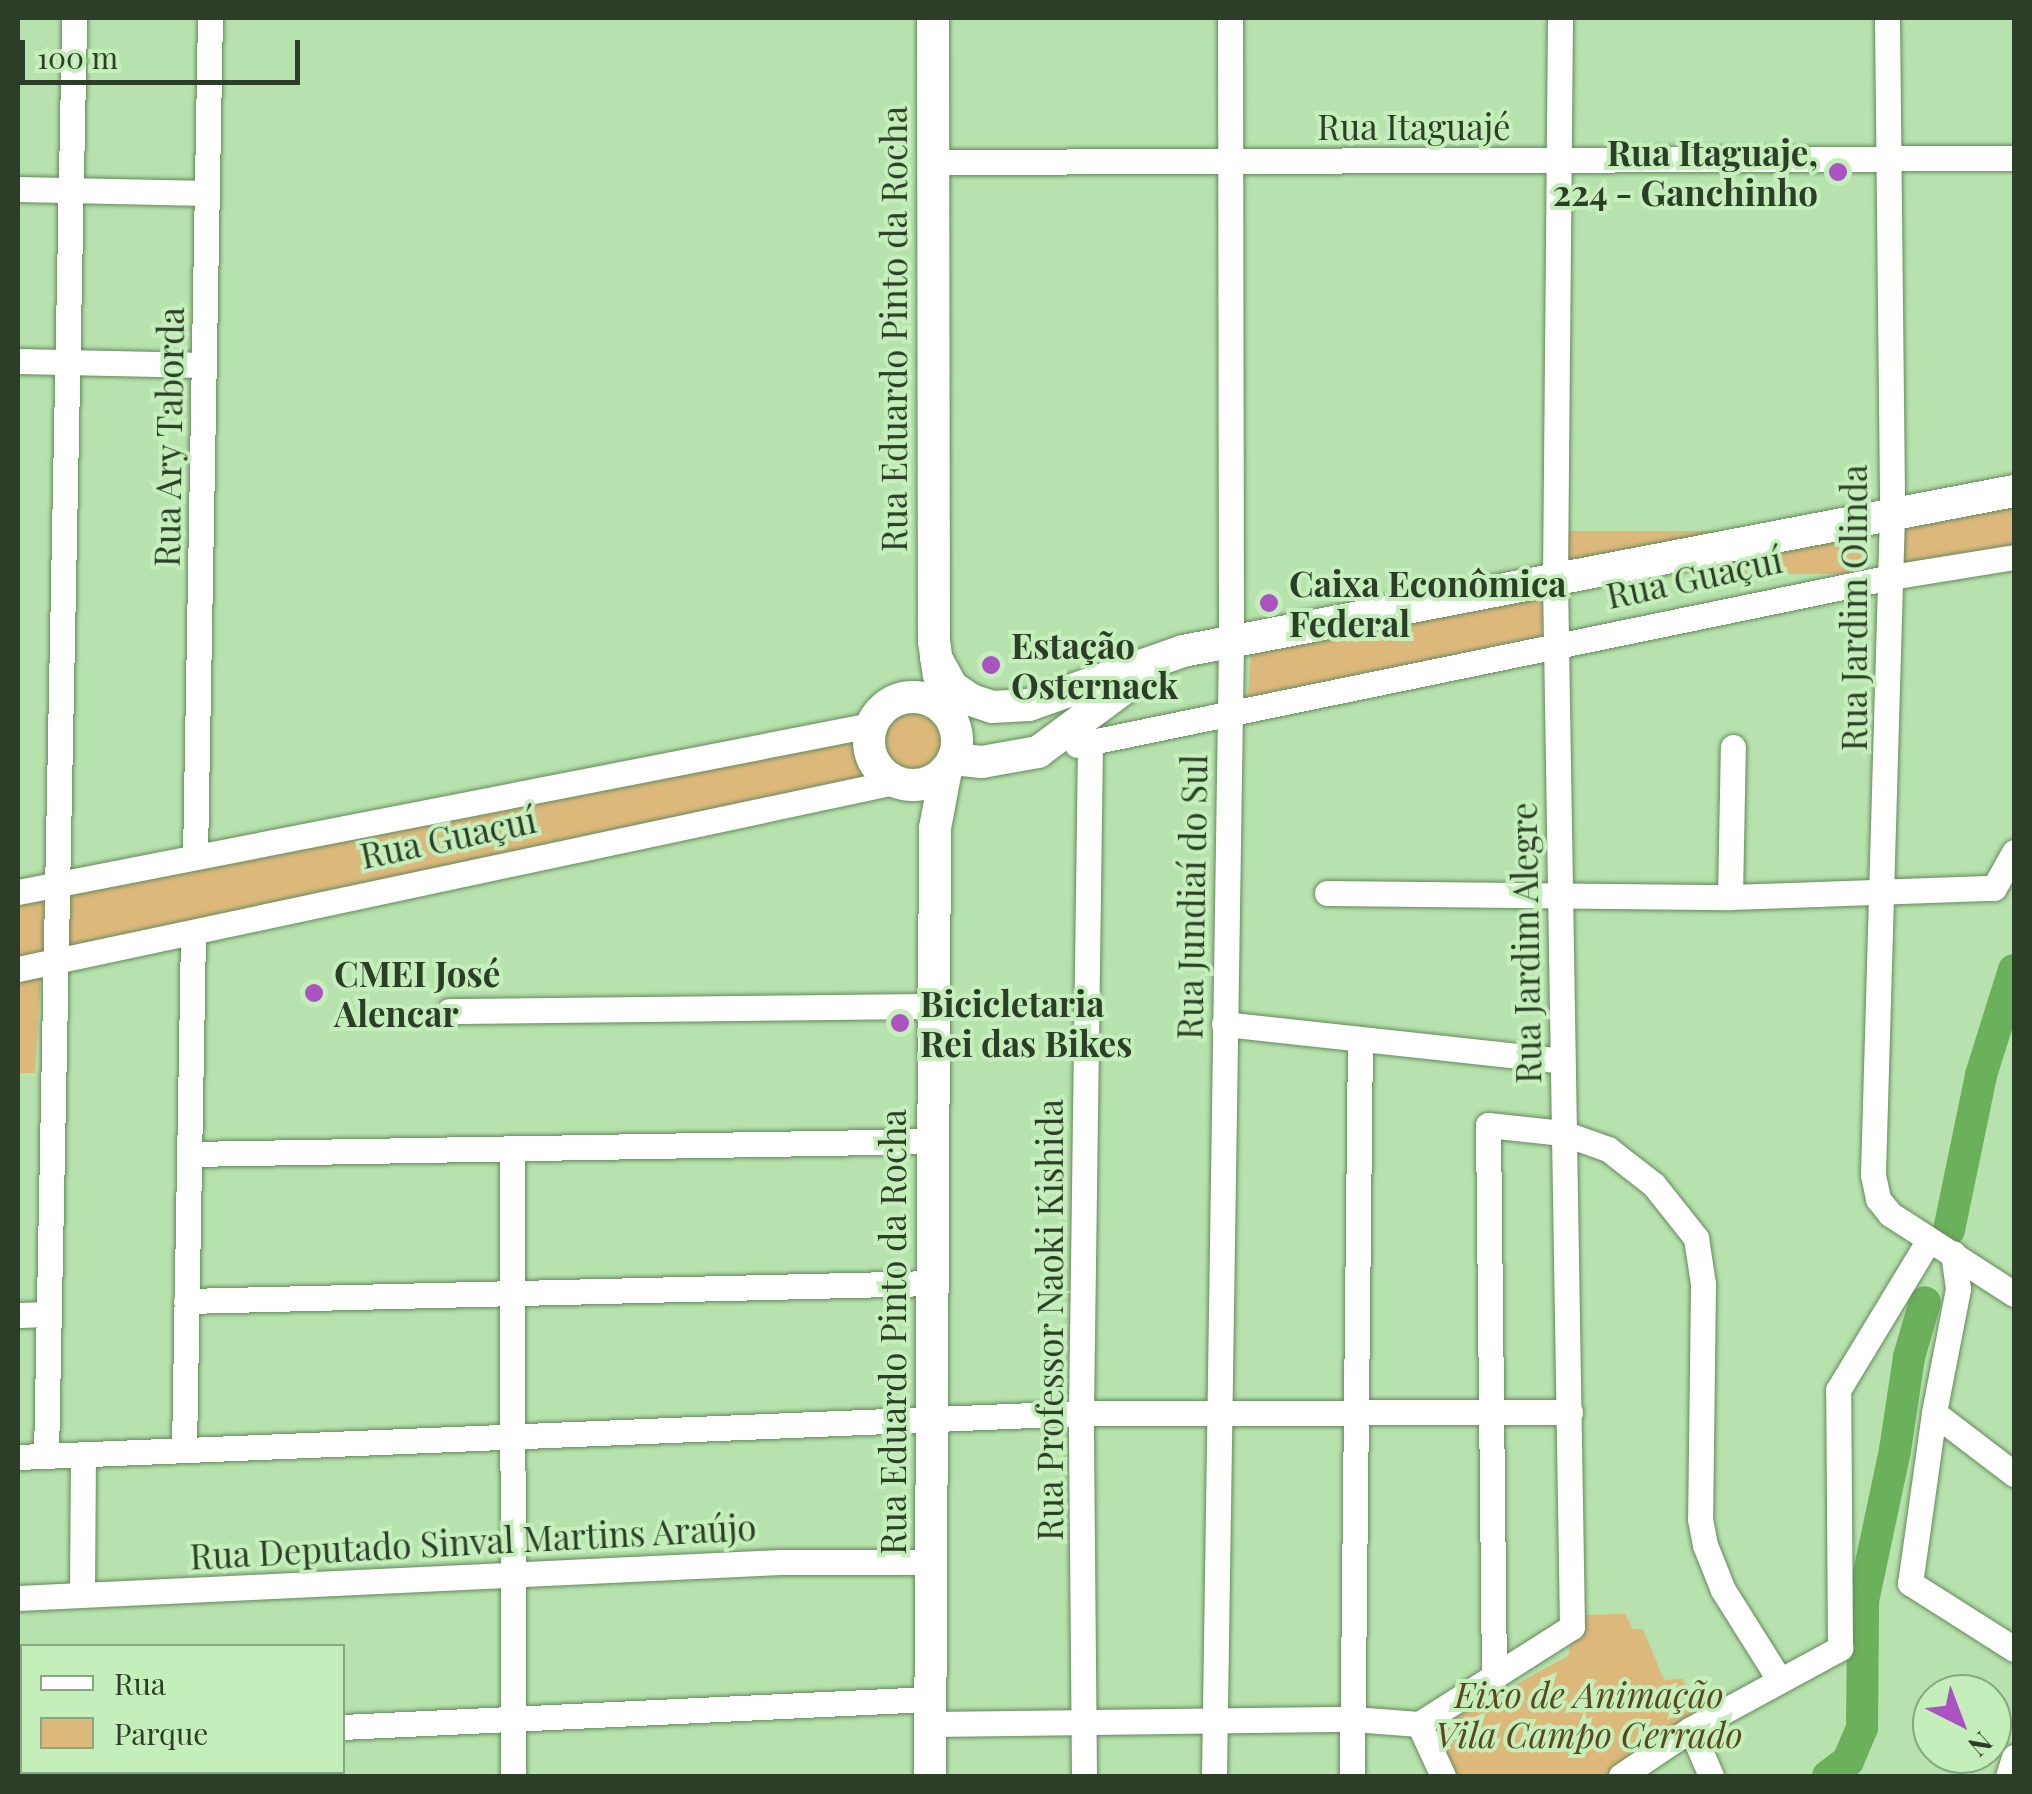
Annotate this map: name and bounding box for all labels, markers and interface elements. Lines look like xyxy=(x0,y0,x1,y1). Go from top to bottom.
scale bar xyxy=(25,20,305,82)
text: 100 m xyxy=(37,37,118,77)
street label: Rua Itaguajé xyxy=(1317,105,1511,147)
street label: Rua Eduardo Pinto da Rocha xyxy=(872,106,914,552)
place label: Rua Itaguaje, 224 - Ganchinho xyxy=(1552,131,1818,213)
marker: Rua Itaguaje, 224 - Ganchinho xyxy=(1827,161,1849,183)
street label: Rua Ary Taborda xyxy=(145,305,191,569)
street label: Rua Jardim Olinda xyxy=(1832,465,1874,751)
street label: Rua Guaçuí xyxy=(1602,538,1786,616)
place label: Caixa Econômica Federal xyxy=(1289,562,1567,644)
marker: Caixa Econômica Federal xyxy=(1258,592,1280,614)
place label: Estação Osternack xyxy=(1011,624,1178,706)
marker: Estação Osternack xyxy=(980,654,1002,676)
street label: Rua Jundiaí do Sul xyxy=(1168,754,1214,1040)
street label: Rua Guaçuí xyxy=(356,798,540,876)
street label: Rua Jardim Alegre xyxy=(1502,801,1548,1085)
place label: CMEI José Alencar xyxy=(334,952,500,1034)
marker: CMEI José Alencar xyxy=(303,982,325,1004)
place label: Bicicletaria Rei das Bikes xyxy=(920,982,1132,1064)
marker: Bicicletaria Rei das Bikes xyxy=(889,1012,911,1034)
street label: Rua Professor Naoki Kishida xyxy=(1028,1098,1070,1542)
street label: Rua Eduardo Pinto da Rocha xyxy=(871,1109,913,1555)
street label: Rua Deputado Sinval Martins Araújo xyxy=(188,1505,758,1577)
legend xyxy=(20,1644,345,1774)
text: Rua xyxy=(114,1663,166,1703)
park label: Eixo de Animação Vila Campo Cerrado xyxy=(1435,1673,1743,1755)
north arrow xyxy=(1912,1674,2012,1774)
text: Parque xyxy=(114,1713,209,1753)
text: N xyxy=(1961,1725,2001,1766)

